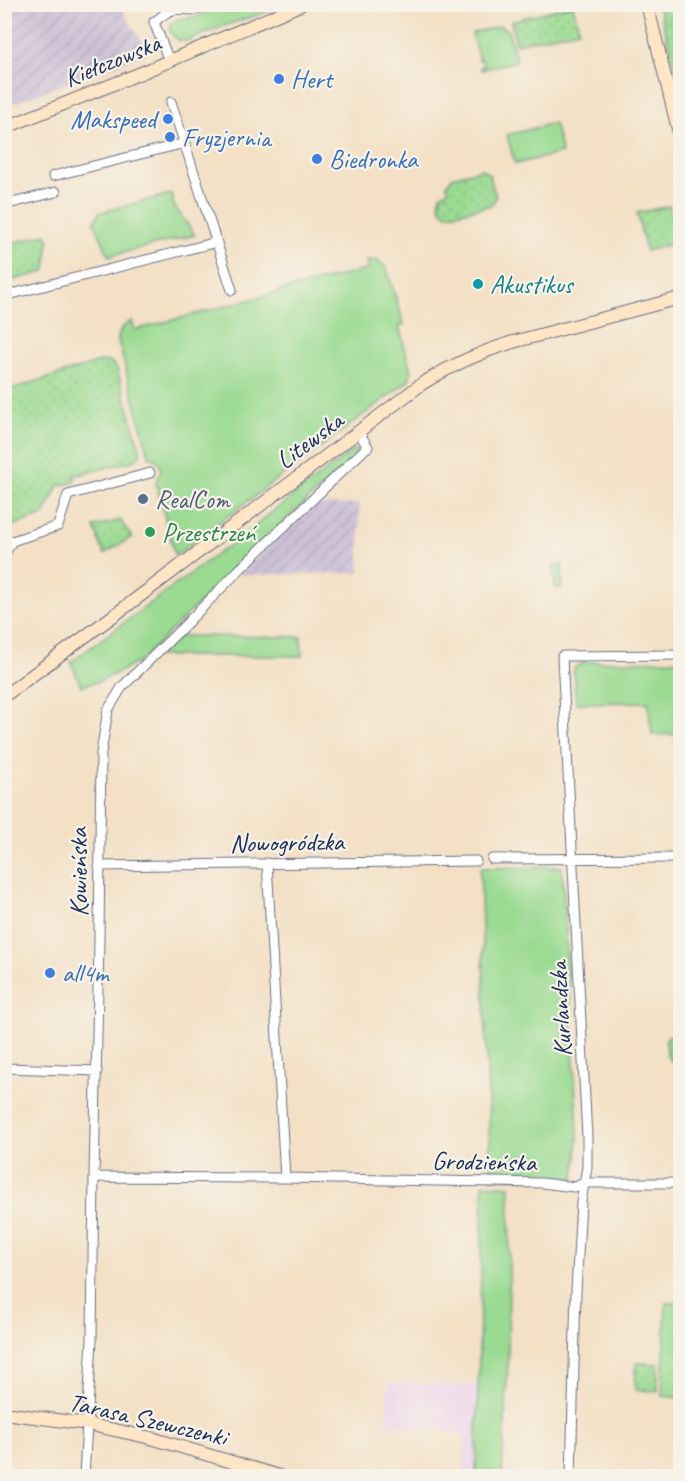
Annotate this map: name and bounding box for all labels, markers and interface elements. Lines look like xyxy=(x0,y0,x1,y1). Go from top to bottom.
street label: Kiełczowska xyxy=(59,26,167,95)
place label: Hert xyxy=(291,63,334,96)
marker: Hert xyxy=(272,72,286,86)
place label: Makspeed xyxy=(71,103,160,136)
marker: Makspeed xyxy=(161,112,175,126)
place label: Fryzjernia xyxy=(182,121,273,154)
marker: Fryzjernia xyxy=(163,130,177,144)
place label: Biedronka xyxy=(329,143,419,176)
marker: Biedronka xyxy=(310,152,324,166)
place label: Akustikus xyxy=(490,268,575,301)
marker: Akustikus xyxy=(471,277,485,291)
street label: Litewska xyxy=(269,403,351,476)
place label: RealCom xyxy=(155,483,232,516)
marker: RealCom xyxy=(136,492,150,506)
place label: Przestrzeń xyxy=(162,516,258,549)
marker: Przestrzeń xyxy=(143,525,157,539)
street label: Nowogródzka xyxy=(230,825,346,860)
street label: Kowieńska xyxy=(62,826,95,916)
place label: all4m xyxy=(62,957,111,990)
street label: Kurlandzka xyxy=(541,958,579,1057)
marker: all4m xyxy=(43,966,57,980)
street label: Grodzieńska xyxy=(432,1144,538,1179)
street label: Tarasa Szewczenki xyxy=(66,1385,233,1454)

